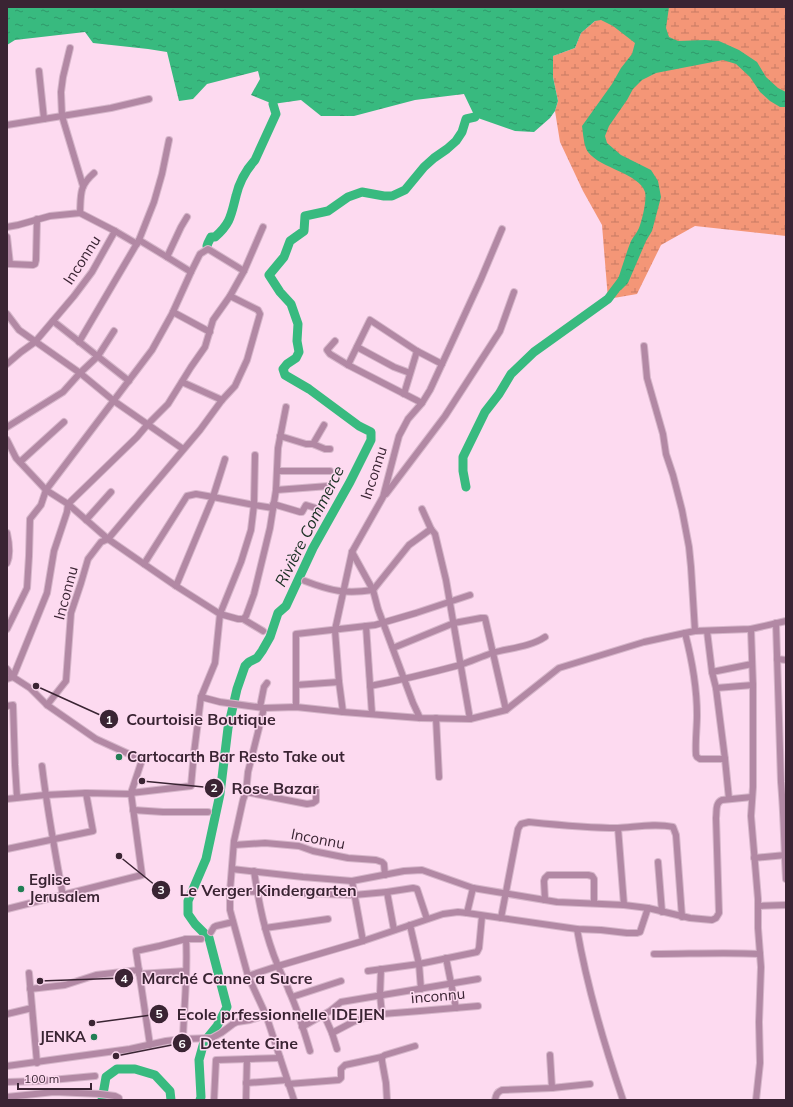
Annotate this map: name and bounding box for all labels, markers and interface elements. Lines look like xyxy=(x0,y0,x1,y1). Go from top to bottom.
street label: Inconnu xyxy=(59,232,104,288)
street label: Inconnu xyxy=(356,444,391,502)
water label: Rivière Commerce xyxy=(270,462,348,590)
street label: Inconnu xyxy=(49,564,82,622)
callout: Courtoisie Boutique xyxy=(99,705,284,733)
text: Courtoisie Boutique xyxy=(126,709,276,729)
text: 1 xyxy=(105,712,113,727)
place label: Cartocarth Bar Resto Take out xyxy=(127,747,345,766)
marker: Cartocarth Bar Resto Take out xyxy=(114,752,124,762)
callout: Rose Bazar xyxy=(204,774,327,802)
text: Rose Bazar xyxy=(231,778,319,798)
text: 2 xyxy=(210,780,218,795)
street label: Inconnu xyxy=(289,824,347,853)
place label: Eglise Jerusalem xyxy=(29,870,100,906)
callout: Le Verger Kindergarten xyxy=(151,876,365,904)
text: Le Verger Kindergarten xyxy=(179,880,357,900)
text: 3 xyxy=(157,882,165,897)
marker: Eglise Jerusalem xyxy=(16,884,26,894)
callout: Marché Canne a Sucre xyxy=(114,964,321,992)
text: Marché Canne a Sucre xyxy=(141,968,313,988)
text: 4 xyxy=(120,971,128,986)
street label: inconnu xyxy=(410,984,466,1007)
callout: Ecole prfessionnelle IDEJEN xyxy=(149,1000,393,1028)
text: Ecole prfessionnelle IDEJEN xyxy=(177,1004,385,1024)
text: 5 xyxy=(155,1006,163,1021)
place label: JENKA xyxy=(39,1027,87,1046)
callout: Detente Cine xyxy=(172,1029,306,1057)
marker: JENKA xyxy=(89,1032,99,1042)
text: Detente Cine xyxy=(200,1033,298,1053)
text: 6 xyxy=(178,1036,186,1051)
scale bar xyxy=(18,1065,91,1091)
text: 100 m xyxy=(24,1071,59,1086)

